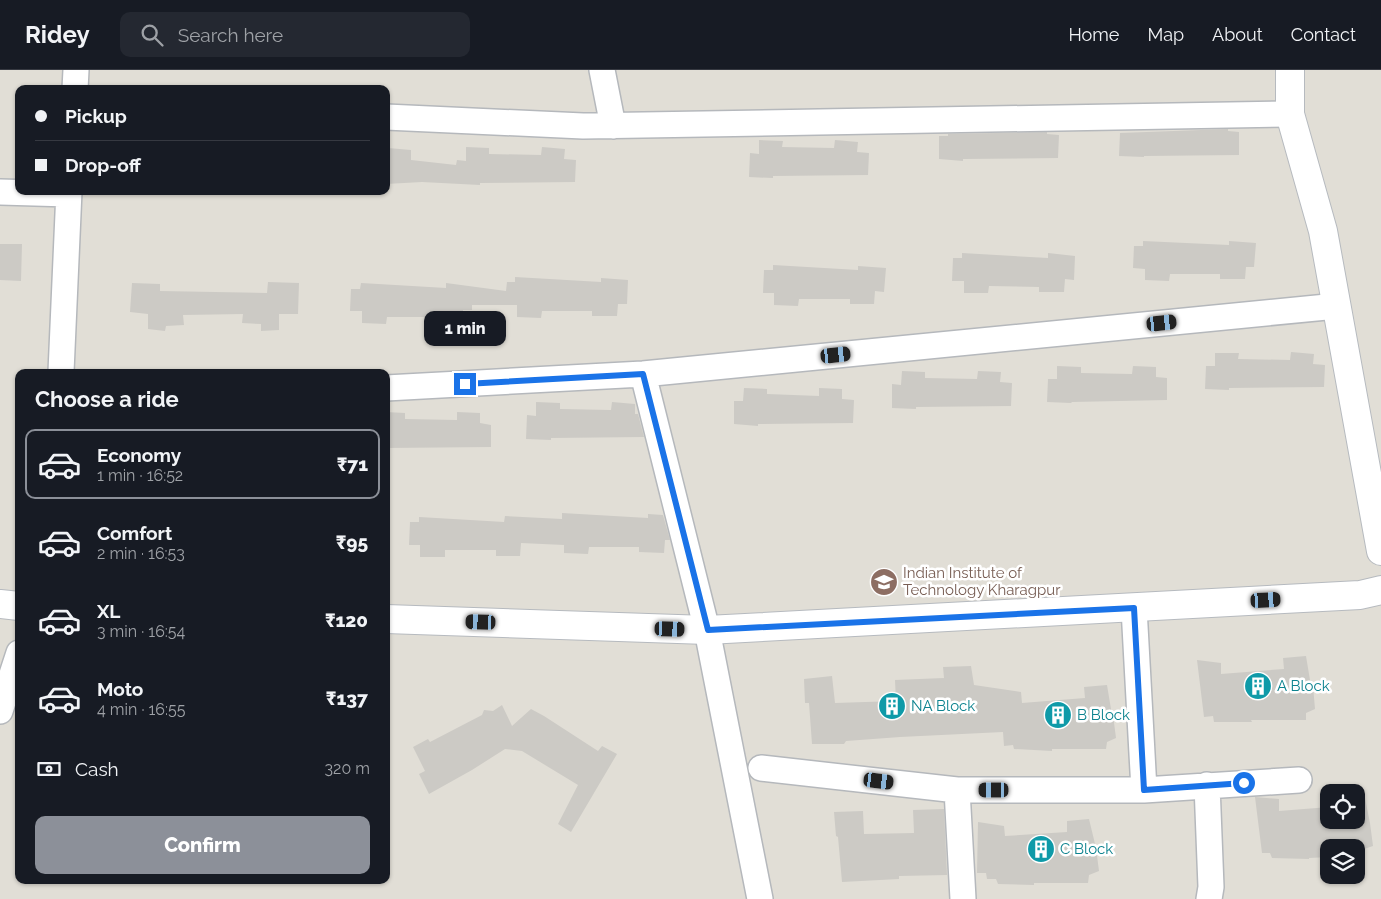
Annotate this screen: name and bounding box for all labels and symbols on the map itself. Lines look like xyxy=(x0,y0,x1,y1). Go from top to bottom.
callout: 1 min xyxy=(424,312,506,346)
car xyxy=(1146,314,1177,332)
car xyxy=(820,346,851,364)
route end xyxy=(454,373,476,395)
place label: Indian Institute of Technology Kharagpur xyxy=(903,564,1061,599)
school or university icon: Indian Institute of Technology Kharagpur xyxy=(869,567,899,597)
car xyxy=(1250,592,1281,608)
car xyxy=(465,614,496,630)
car xyxy=(654,621,685,637)
building icon: A Block xyxy=(1243,671,1273,701)
place label: A Block xyxy=(1277,677,1330,695)
building icon: NA Block xyxy=(877,691,907,721)
place label: NA Block xyxy=(911,697,975,715)
building icon: B Block xyxy=(1043,700,1073,730)
place label: B Block xyxy=(1077,706,1130,724)
car xyxy=(863,772,894,790)
route start xyxy=(1233,772,1255,794)
car xyxy=(979,783,1009,798)
building icon: C Block xyxy=(1026,834,1056,864)
place label: C Block xyxy=(1060,840,1113,858)

